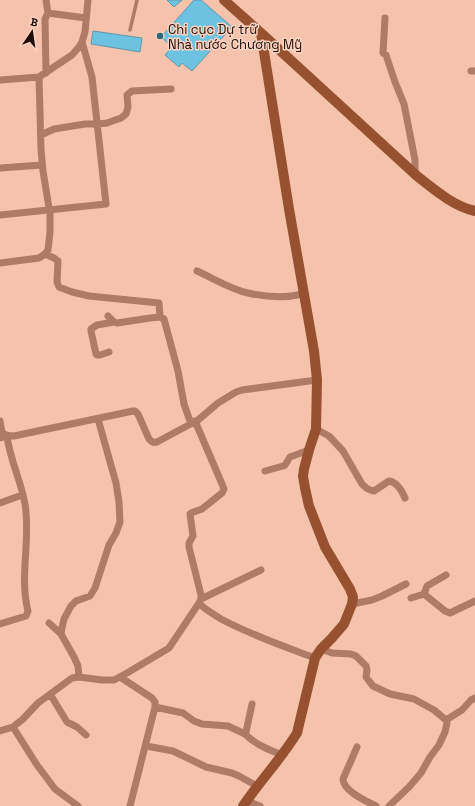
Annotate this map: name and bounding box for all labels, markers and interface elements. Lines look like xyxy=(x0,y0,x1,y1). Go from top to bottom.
north arrow xyxy=(12,12,52,52)
text: B xyxy=(29,15,39,30)
place label: Chi cục Dự trữ Nhà nước Chương Mỹ xyxy=(168,21,302,53)
marker: Chi cục Dự trữ Nhà nước Chương Mỹ xyxy=(155,31,165,41)

